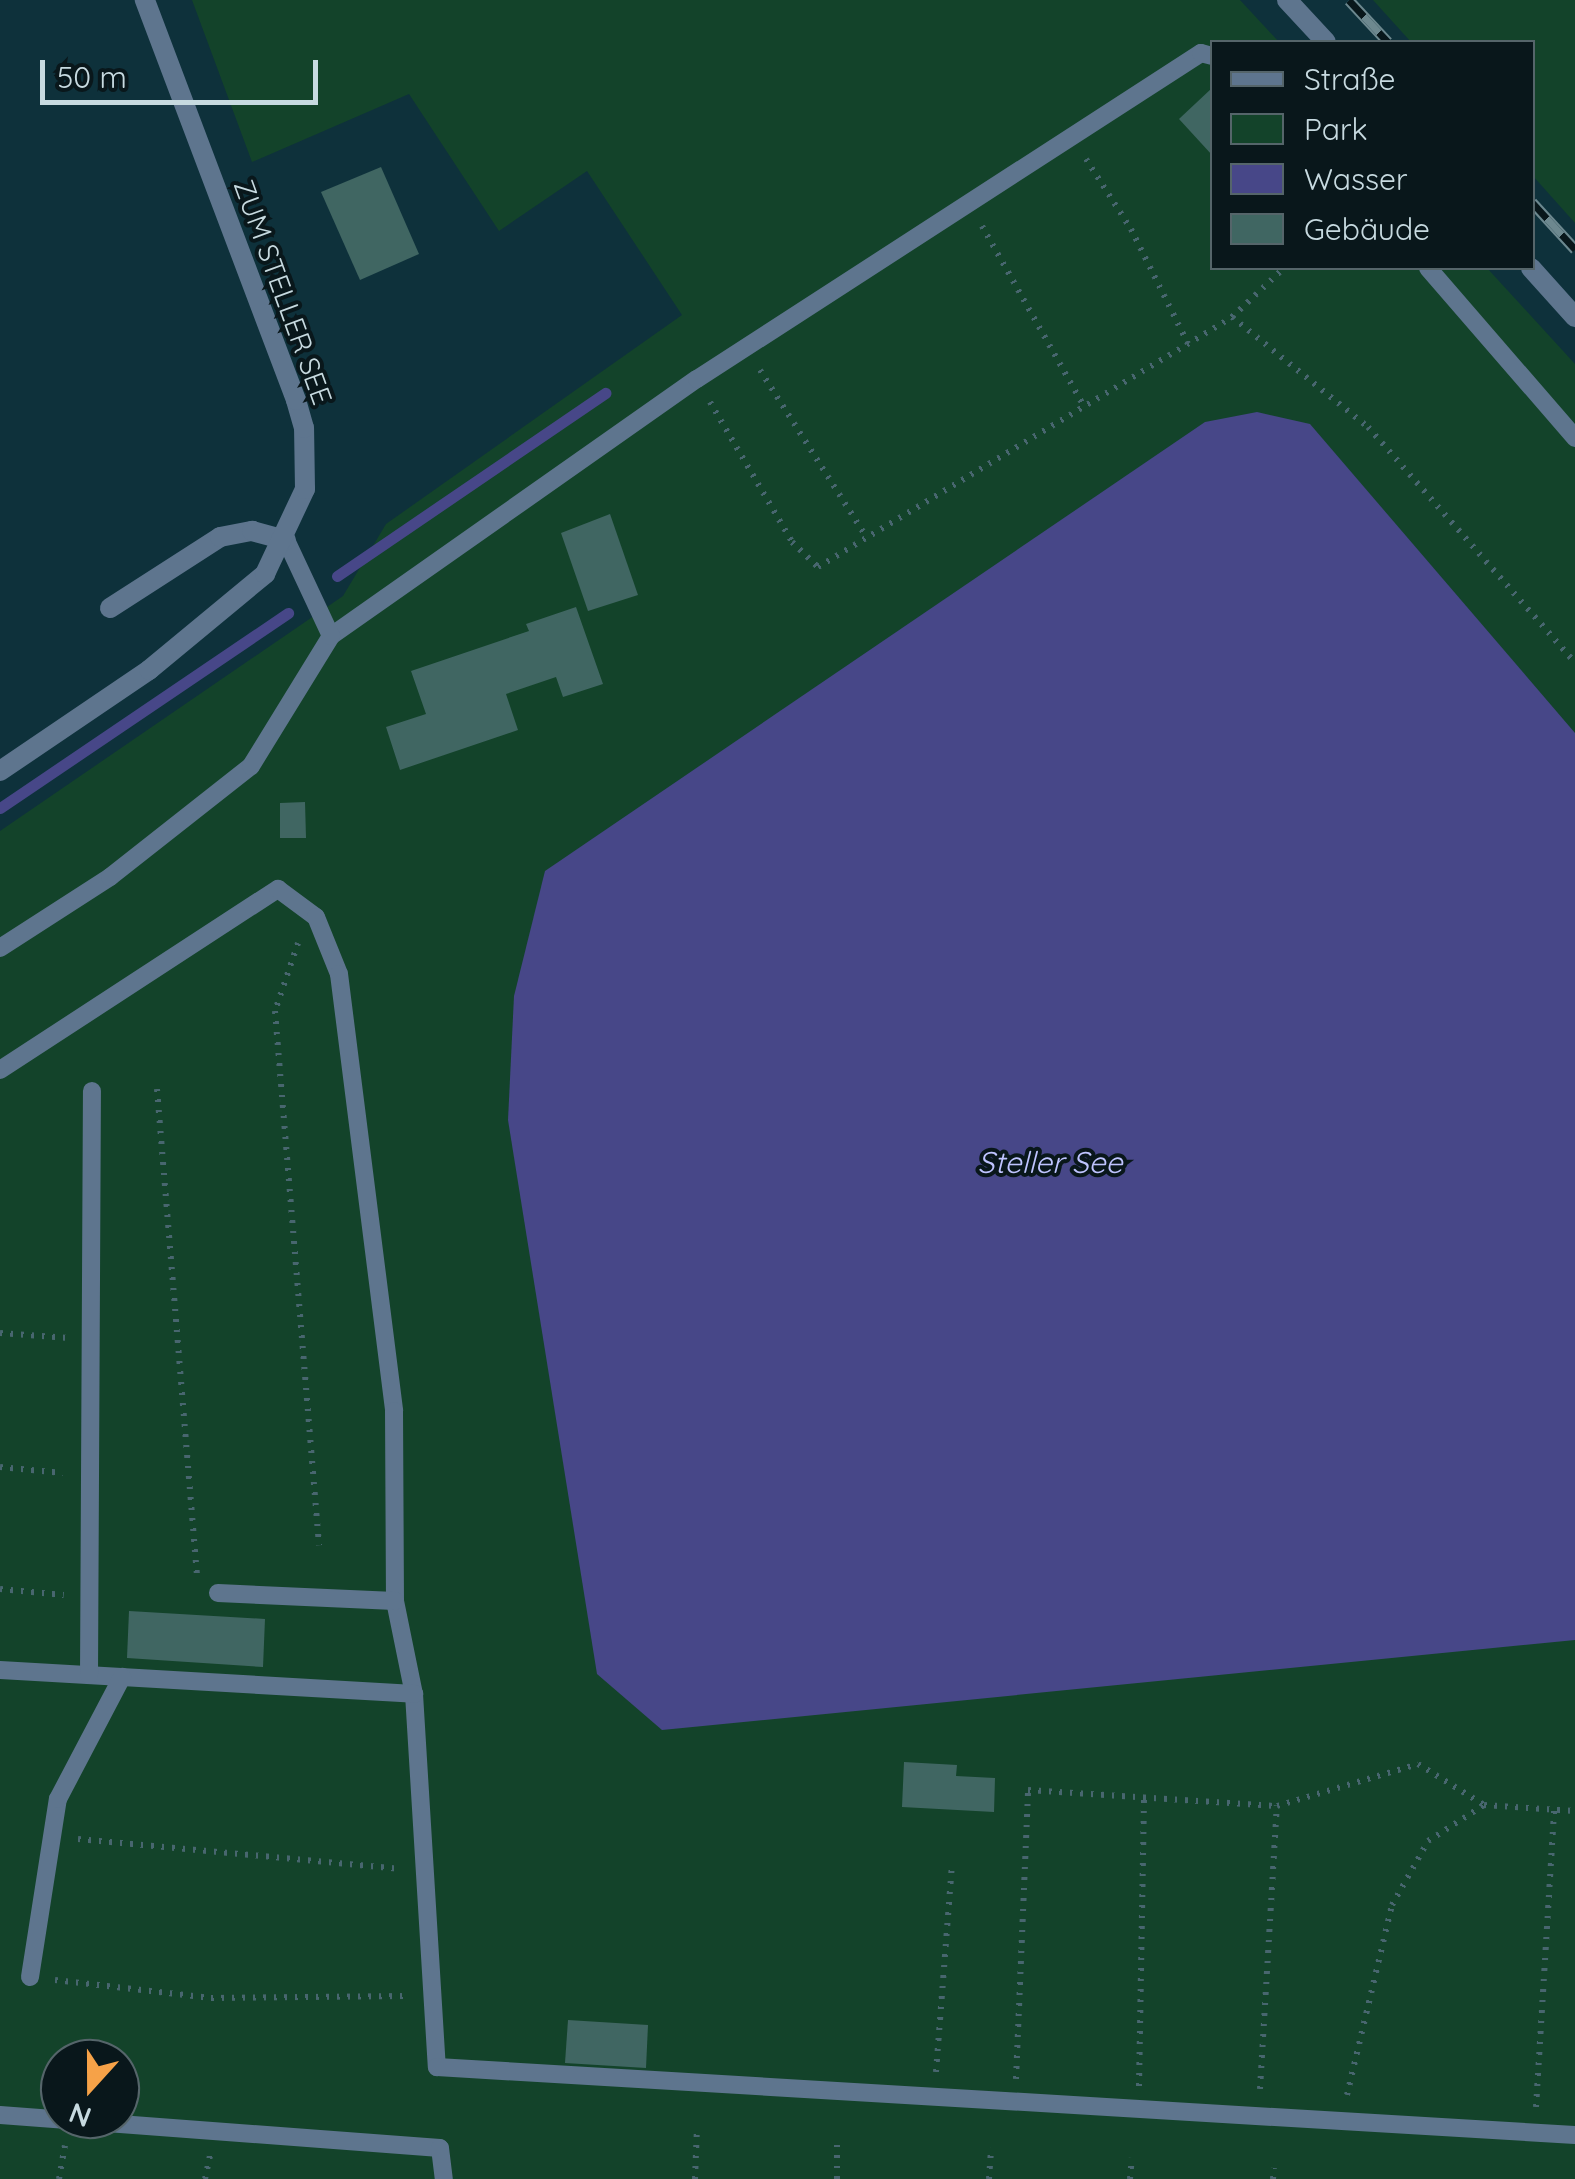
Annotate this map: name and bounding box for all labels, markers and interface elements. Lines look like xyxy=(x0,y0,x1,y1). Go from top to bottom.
scale bar xyxy=(45,40,322,102)
legend xyxy=(1210,40,1535,270)
text: 50 m xyxy=(57,58,127,96)
text: Straße xyxy=(1304,60,1396,98)
text: Park xyxy=(1304,110,1368,148)
text: Wasser xyxy=(1304,160,1408,198)
street label: ZUM STELLER SEE xyxy=(227,175,339,409)
text: Gebäude xyxy=(1304,210,1430,248)
water label: Steller See xyxy=(978,1144,1122,1180)
north arrow xyxy=(40,2039,140,2139)
text: N xyxy=(64,2096,96,2136)

